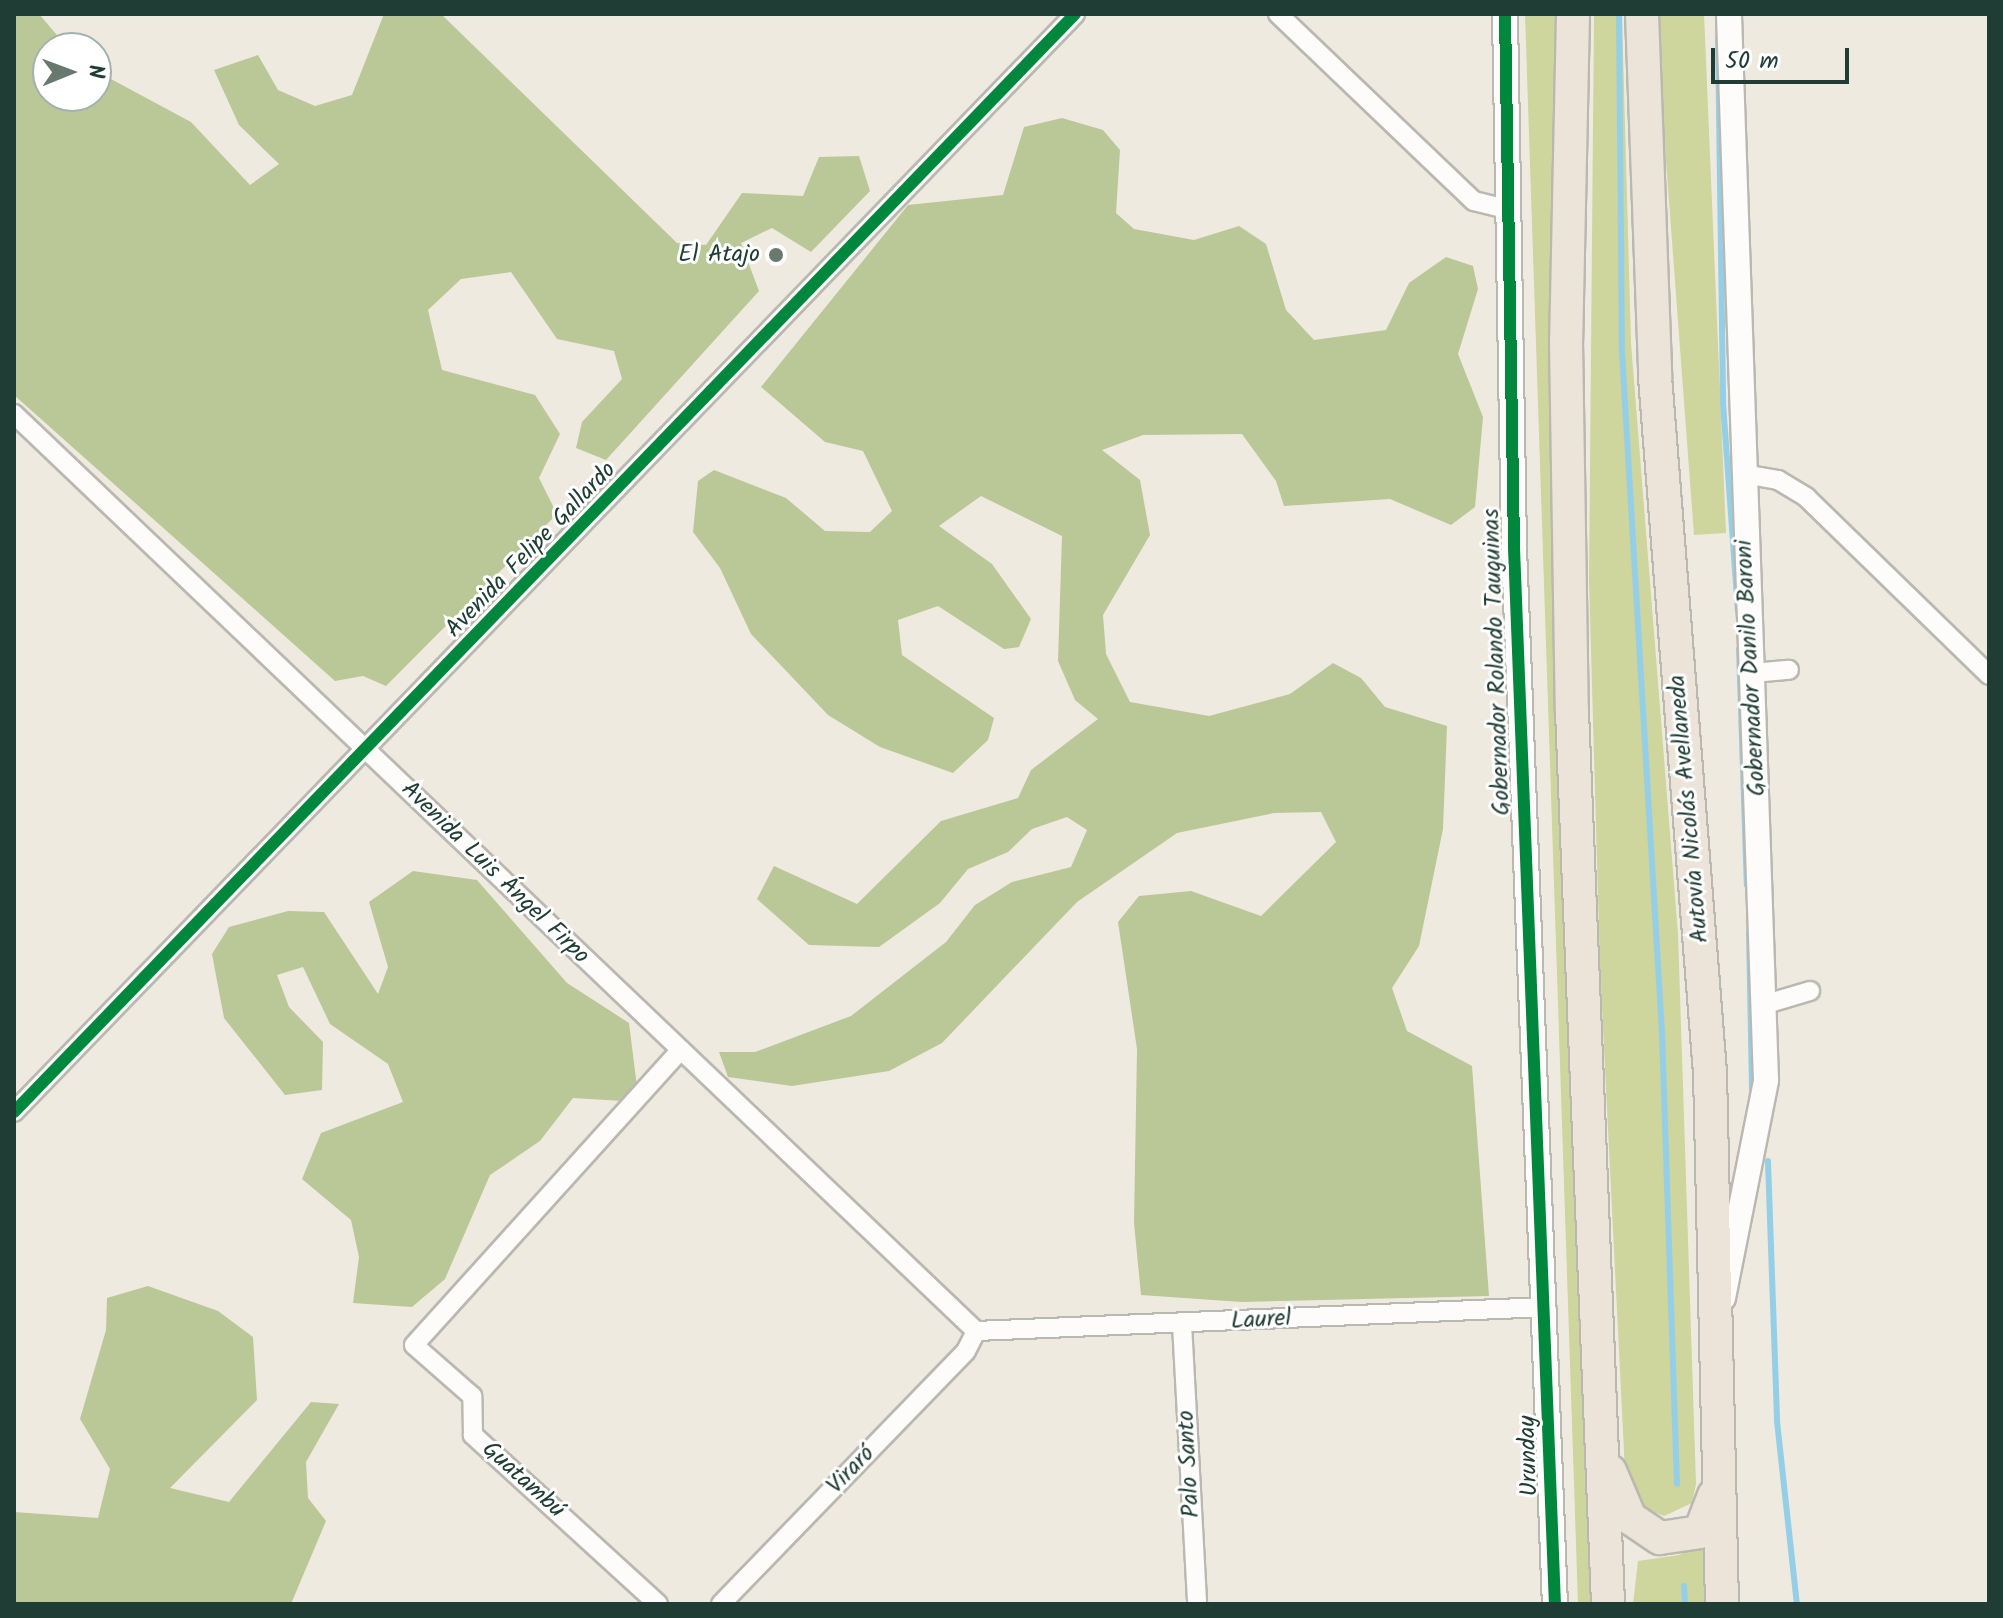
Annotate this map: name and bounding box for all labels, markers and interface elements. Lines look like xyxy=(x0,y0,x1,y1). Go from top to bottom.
north arrow xyxy=(32,32,112,112)
scale bar xyxy=(1715,32,1853,82)
text: 50 m xyxy=(1725,42,1779,81)
text: N xyxy=(77,64,112,79)
place label: El Atajo xyxy=(678,241,760,269)
marker: El Atajo xyxy=(767,246,785,264)
street label: Avenida Felipe Gallardo xyxy=(440,456,622,644)
street label: Gobernador Rolando Tauguinas xyxy=(1477,508,1517,816)
street label: Gobernador Danilo Baroni xyxy=(1730,539,1772,797)
street label: Autovía Nicolás Avellaneda xyxy=(1663,674,1715,944)
street label: Avenida Luis Ángel Firpo xyxy=(395,776,595,970)
street label: Laurel xyxy=(1230,1304,1292,1336)
street label: Palo Santo xyxy=(1172,1410,1206,1518)
street label: Urunday xyxy=(1513,1415,1545,1497)
street label: Guatambú xyxy=(476,1435,570,1525)
street label: Viraró xyxy=(821,1440,881,1500)

